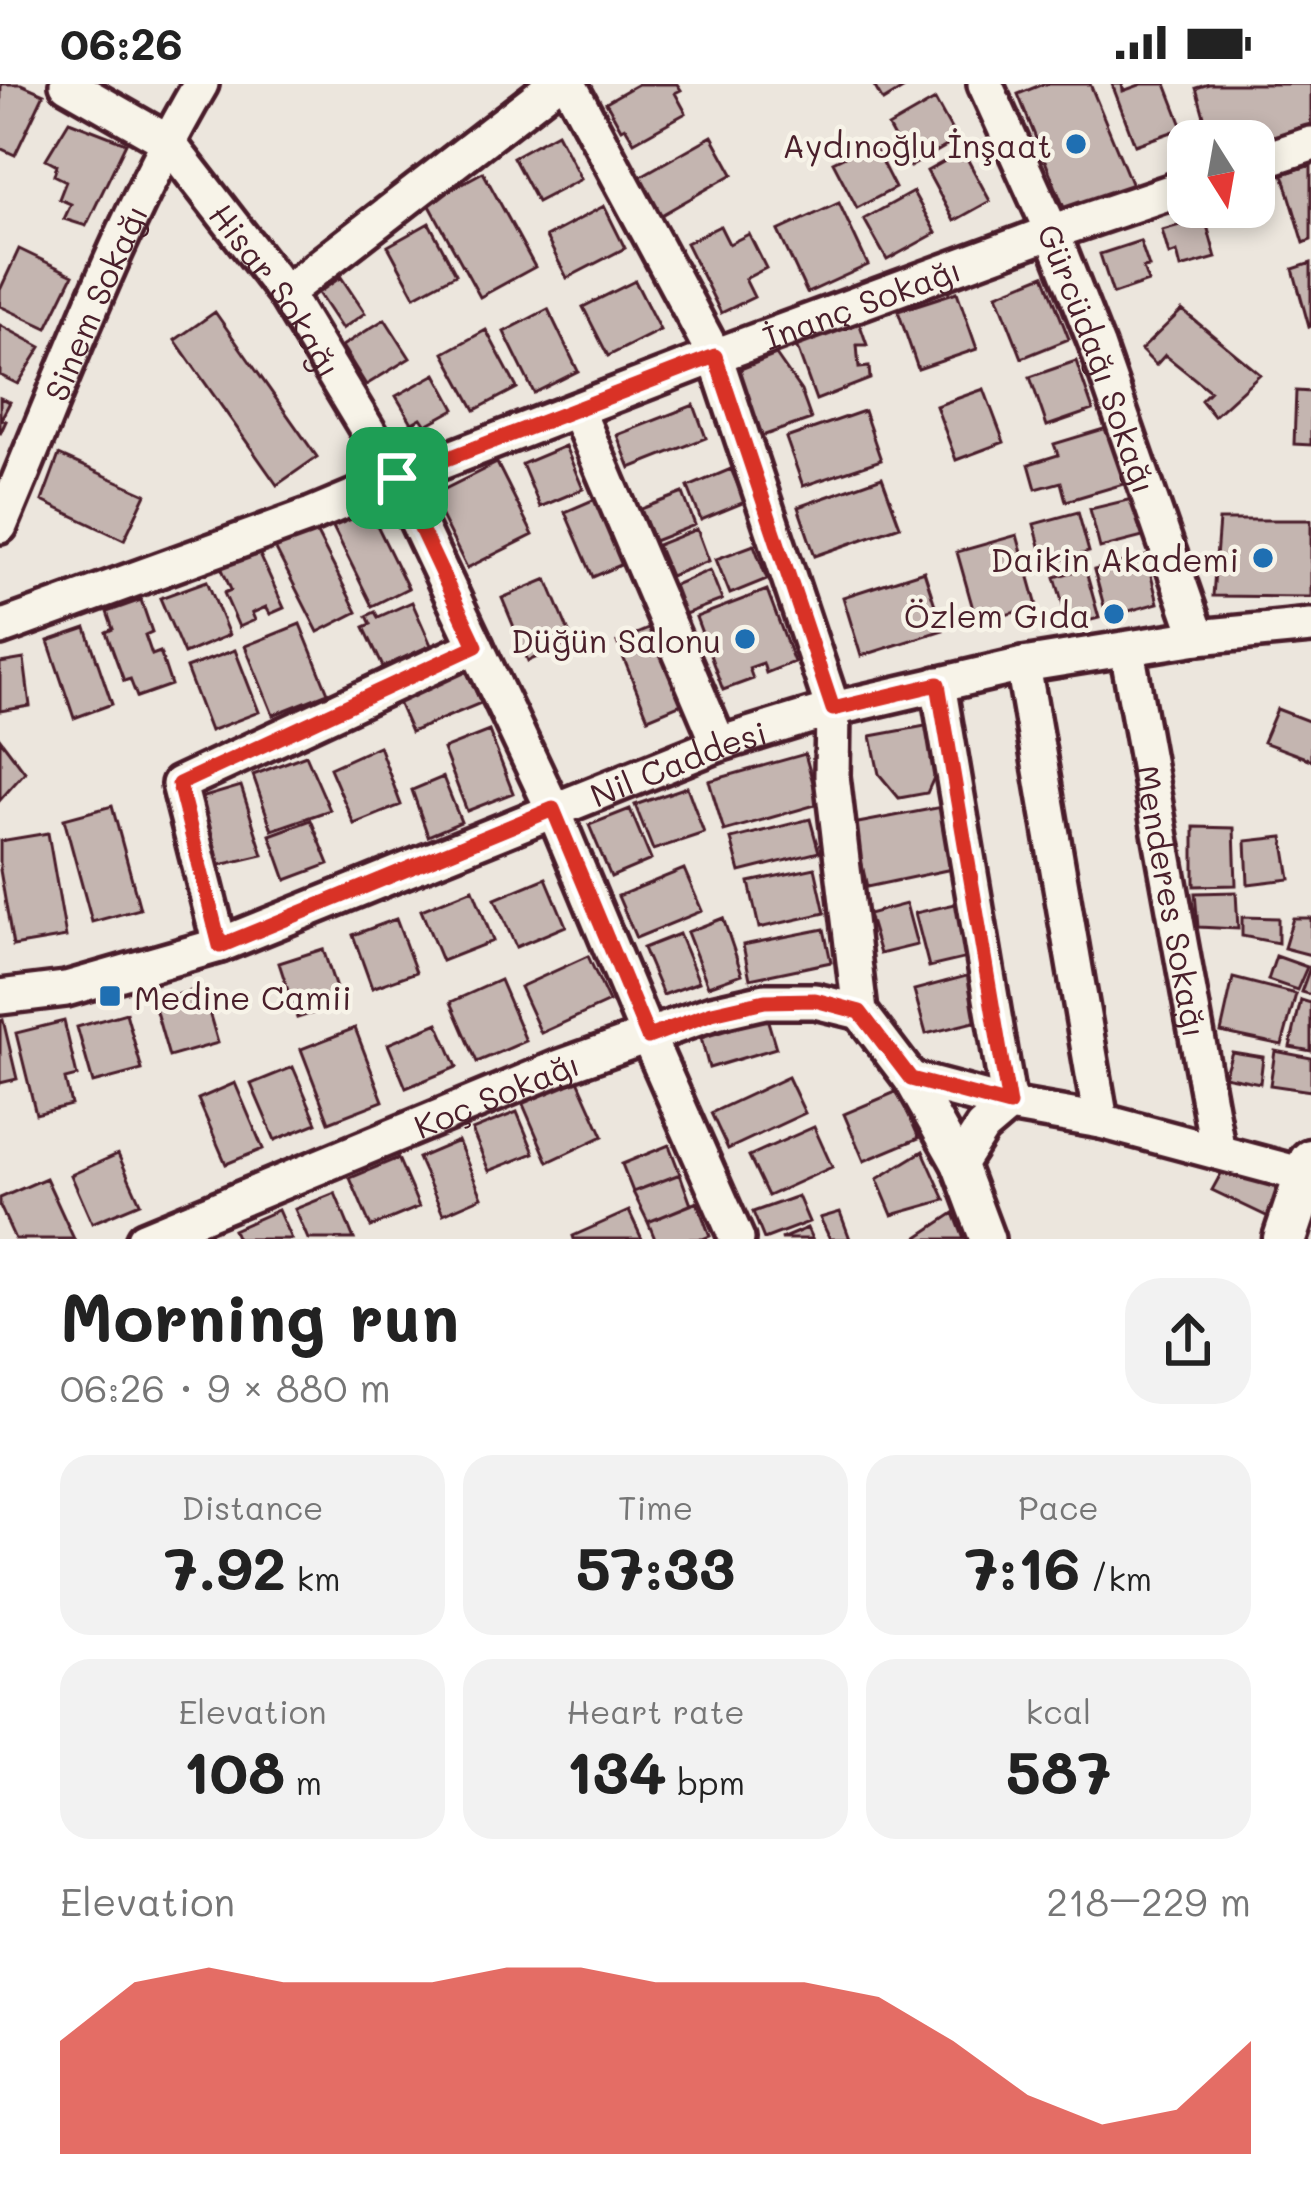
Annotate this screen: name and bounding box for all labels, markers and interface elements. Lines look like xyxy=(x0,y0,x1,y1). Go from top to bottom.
text: 06:26 xyxy=(60,13,183,71)
north arrow xyxy=(1167,120,1275,228)
map controls xyxy=(1167,120,1275,228)
place label: Aydınoğlu İnşaat xyxy=(782,123,1052,167)
marker: Aydınoğlu İnşaat xyxy=(1063,131,1089,157)
street label: Hisar Sokağı xyxy=(201,194,352,385)
street label: Sinem Sokağı xyxy=(33,197,156,407)
street label: Gürcüdağı Sokağı xyxy=(1029,217,1168,498)
street label: İnanç Sokağı xyxy=(757,246,966,358)
pin xyxy=(346,427,448,529)
icon: arrive xyxy=(364,445,430,511)
place label: Daikin Akademi xyxy=(991,537,1239,580)
marker: Daikin Akademi xyxy=(1250,545,1276,571)
place label: Özlem Gıda xyxy=(904,593,1090,636)
marker: Özlem Gıda xyxy=(1101,601,1127,627)
place label: Düğün Salonu xyxy=(511,618,721,661)
marker: Düğün Salonu xyxy=(732,626,758,652)
street label: Nil Caddesi xyxy=(583,709,772,815)
street label: Menderes Sokağı xyxy=(1127,761,1218,1040)
place label: Medine Camii xyxy=(134,975,352,1018)
marker: Medine Camii xyxy=(97,983,123,1009)
street label: Koç Sokağı xyxy=(407,1041,585,1147)
text: Morning run xyxy=(60,1273,459,1359)
button: share xyxy=(1125,1278,1251,1404)
text: 06:26 · 9 × 880 m xyxy=(60,1361,391,1412)
text: Distance xyxy=(182,1485,324,1528)
text: Time xyxy=(618,1485,693,1528)
text: Pace xyxy=(1018,1485,1099,1528)
text: 7.92 xyxy=(165,1528,286,1606)
text: 57:33 xyxy=(576,1528,735,1606)
text: 7:16 xyxy=(965,1528,1080,1606)
text: km xyxy=(286,1556,340,1599)
text: /km xyxy=(1080,1556,1152,1599)
text: Elevation xyxy=(178,1689,327,1732)
text: Heart rate xyxy=(566,1689,745,1732)
text: kcal xyxy=(1026,1689,1091,1732)
text: 108 xyxy=(183,1732,285,1810)
text: 134 xyxy=(566,1732,667,1810)
text: 587 xyxy=(1006,1732,1111,1810)
text: m xyxy=(285,1760,322,1803)
text: bpm xyxy=(667,1760,745,1803)
text: Elevation xyxy=(60,1875,235,1926)
text: 218–229 m xyxy=(1046,1875,1251,1926)

